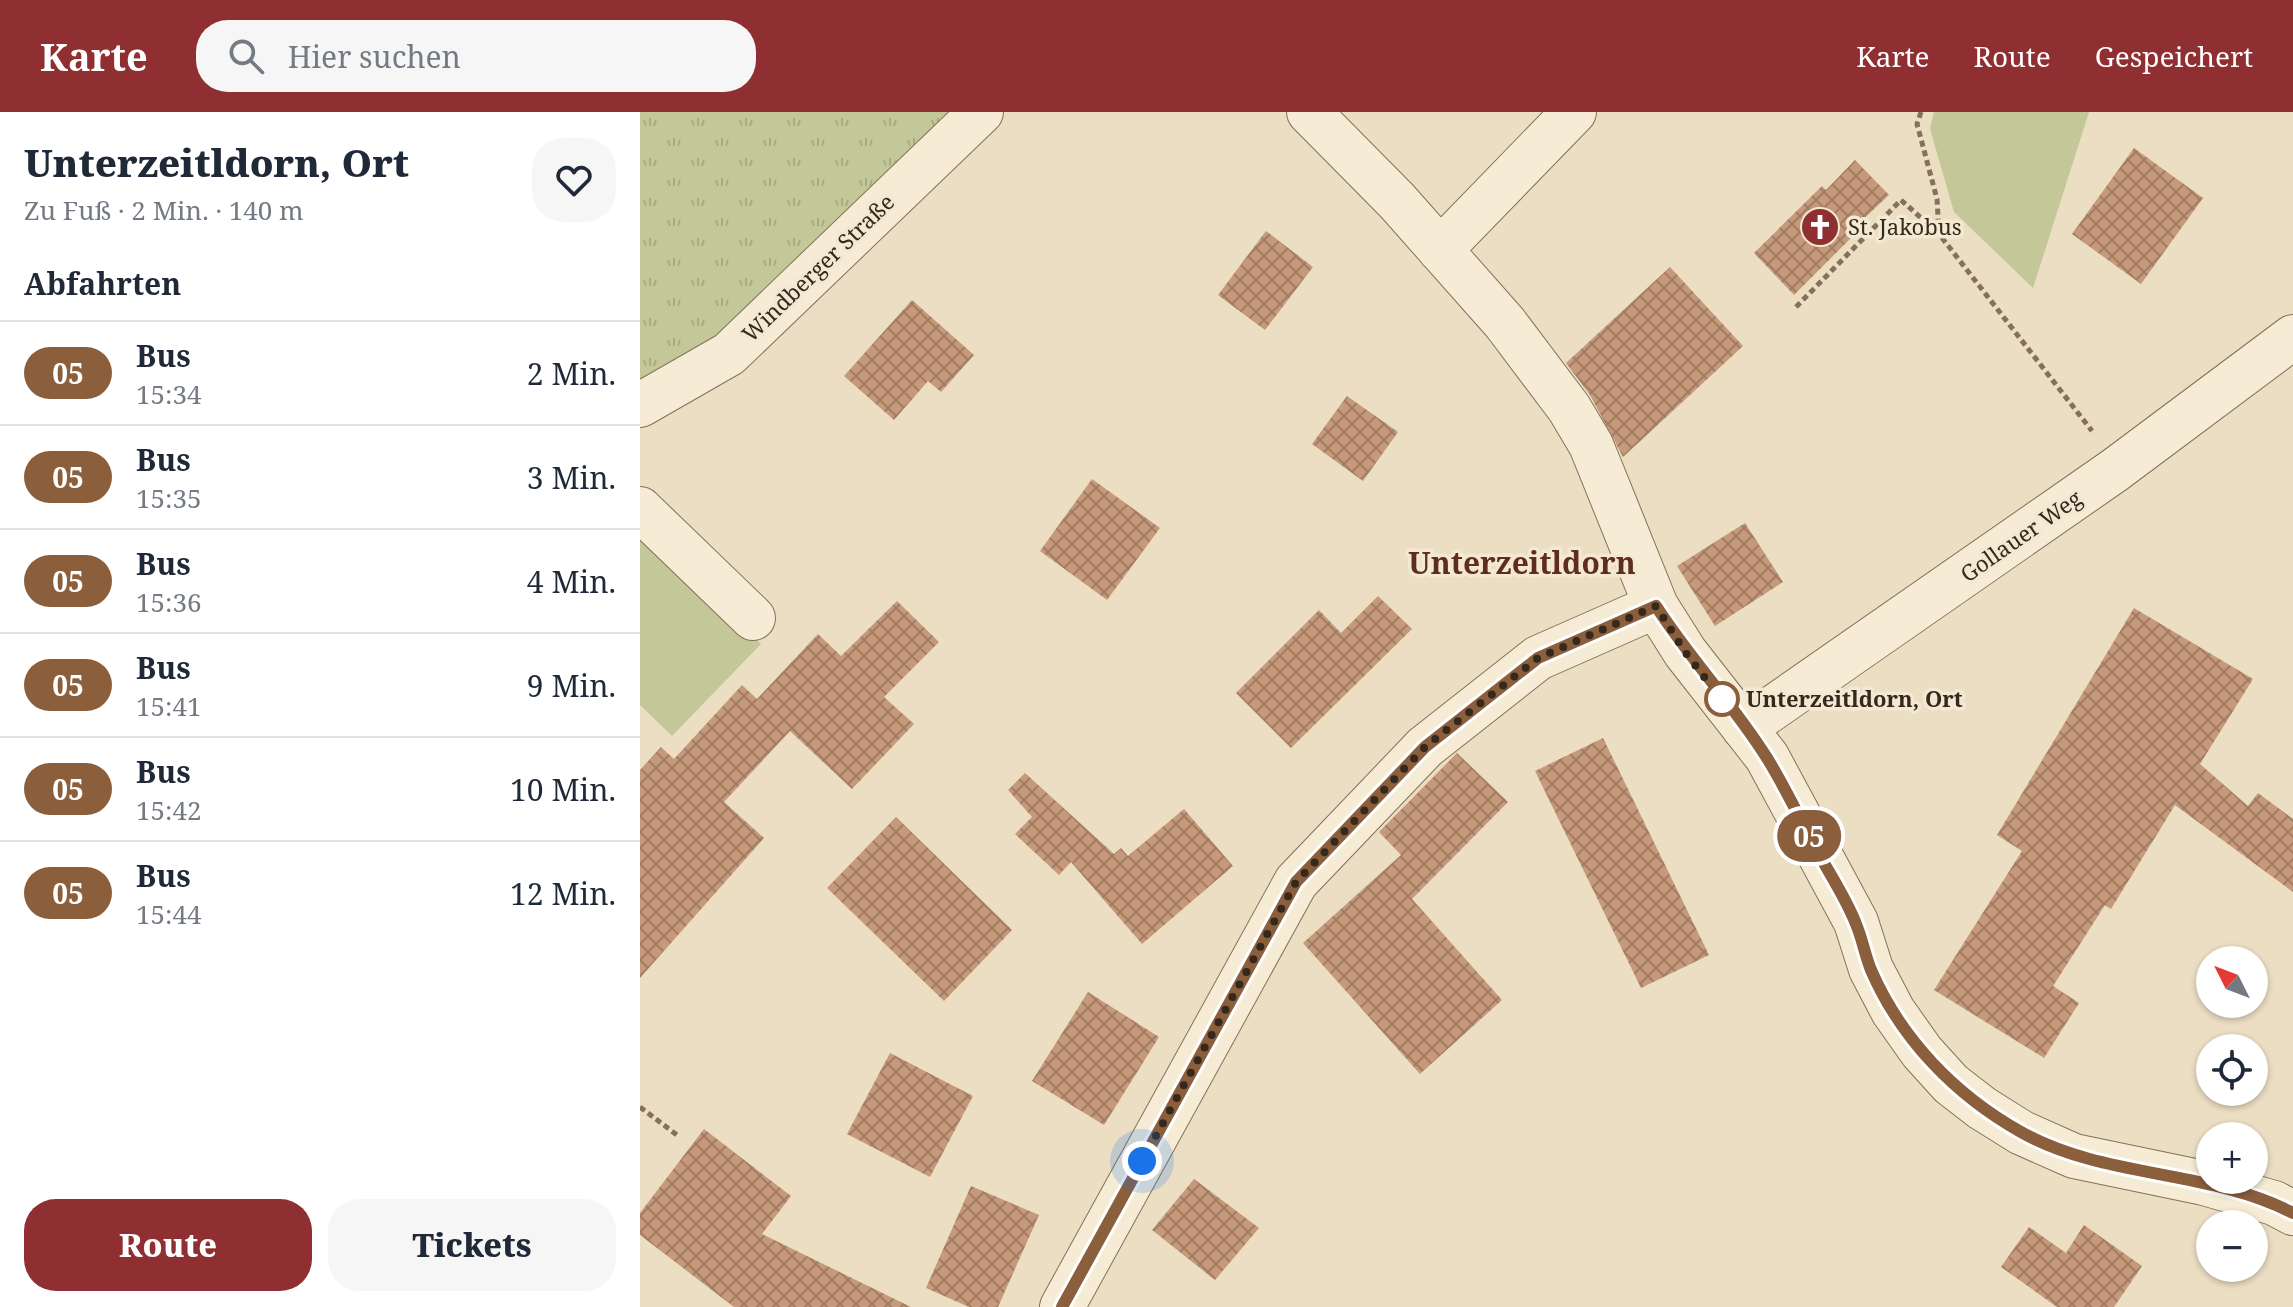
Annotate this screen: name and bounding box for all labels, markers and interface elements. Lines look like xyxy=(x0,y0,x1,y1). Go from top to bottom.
search box xyxy=(196,20,756,92)
text: Karte xyxy=(40,30,148,82)
icon: search xyxy=(224,34,268,78)
text: Hier suchen xyxy=(288,36,461,77)
text: Karte xyxy=(1856,37,1930,75)
text: Route xyxy=(1974,37,2051,75)
text: Gespeichert xyxy=(2095,37,2253,75)
text: Unterzeitldorn, Ort xyxy=(24,136,409,188)
button: heart xyxy=(532,138,616,222)
street label: Windberger Straße xyxy=(735,187,900,348)
text: Zu Fuß · 2 Min. · 140 m xyxy=(24,192,304,228)
church icon: St. Jakobus xyxy=(1799,206,1841,248)
place label: St. Jakobus xyxy=(1848,211,1962,241)
text: Abfahrten xyxy=(24,263,181,304)
text: Bus xyxy=(136,335,191,376)
text: 2 Min. xyxy=(527,353,616,394)
text: 05 xyxy=(52,354,84,392)
text: 15:34 xyxy=(136,376,202,412)
text: Bus xyxy=(136,439,191,480)
text: 3 Min. xyxy=(527,457,616,498)
text: 05 xyxy=(52,458,84,496)
text: 15:35 xyxy=(136,480,202,516)
street label: Gollauer Weg xyxy=(1954,482,2087,588)
district label: Unterzeitldorn xyxy=(1408,542,1636,583)
text: Bus xyxy=(136,543,191,584)
text: 4 Min. xyxy=(527,561,616,602)
text: 05 xyxy=(52,562,84,600)
text: 15:36 xyxy=(136,584,202,620)
text: Bus xyxy=(136,647,191,688)
text: 9 Min. xyxy=(527,665,616,706)
text: 05 xyxy=(52,666,84,704)
marker: Unterzeitldorn, Ort xyxy=(1705,682,1739,716)
place label: Unterzeitldorn, Ort xyxy=(1746,683,1963,713)
text: 15:41 xyxy=(136,688,202,724)
text: Bus xyxy=(136,751,191,792)
text: 10 Min. xyxy=(510,769,616,810)
text: 05 xyxy=(52,770,84,808)
text: 15:42 xyxy=(136,792,202,828)
line badge: 05 xyxy=(1773,810,1845,862)
text: 05 xyxy=(1793,817,1825,855)
text: Bus xyxy=(136,855,191,896)
text: 12 Min. xyxy=(510,873,616,914)
text: 05 xyxy=(52,874,84,912)
text: 15:44 xyxy=(136,896,202,932)
north arrow xyxy=(2196,946,2268,1018)
map controls xyxy=(2196,946,2268,1282)
button: locate xyxy=(2196,1034,2268,1106)
button: + xyxy=(2196,1122,2268,1194)
your location xyxy=(1122,1141,1162,1181)
button: Route xyxy=(24,1199,312,1291)
button: Tickets xyxy=(328,1199,616,1291)
button: − xyxy=(2196,1210,2268,1282)

